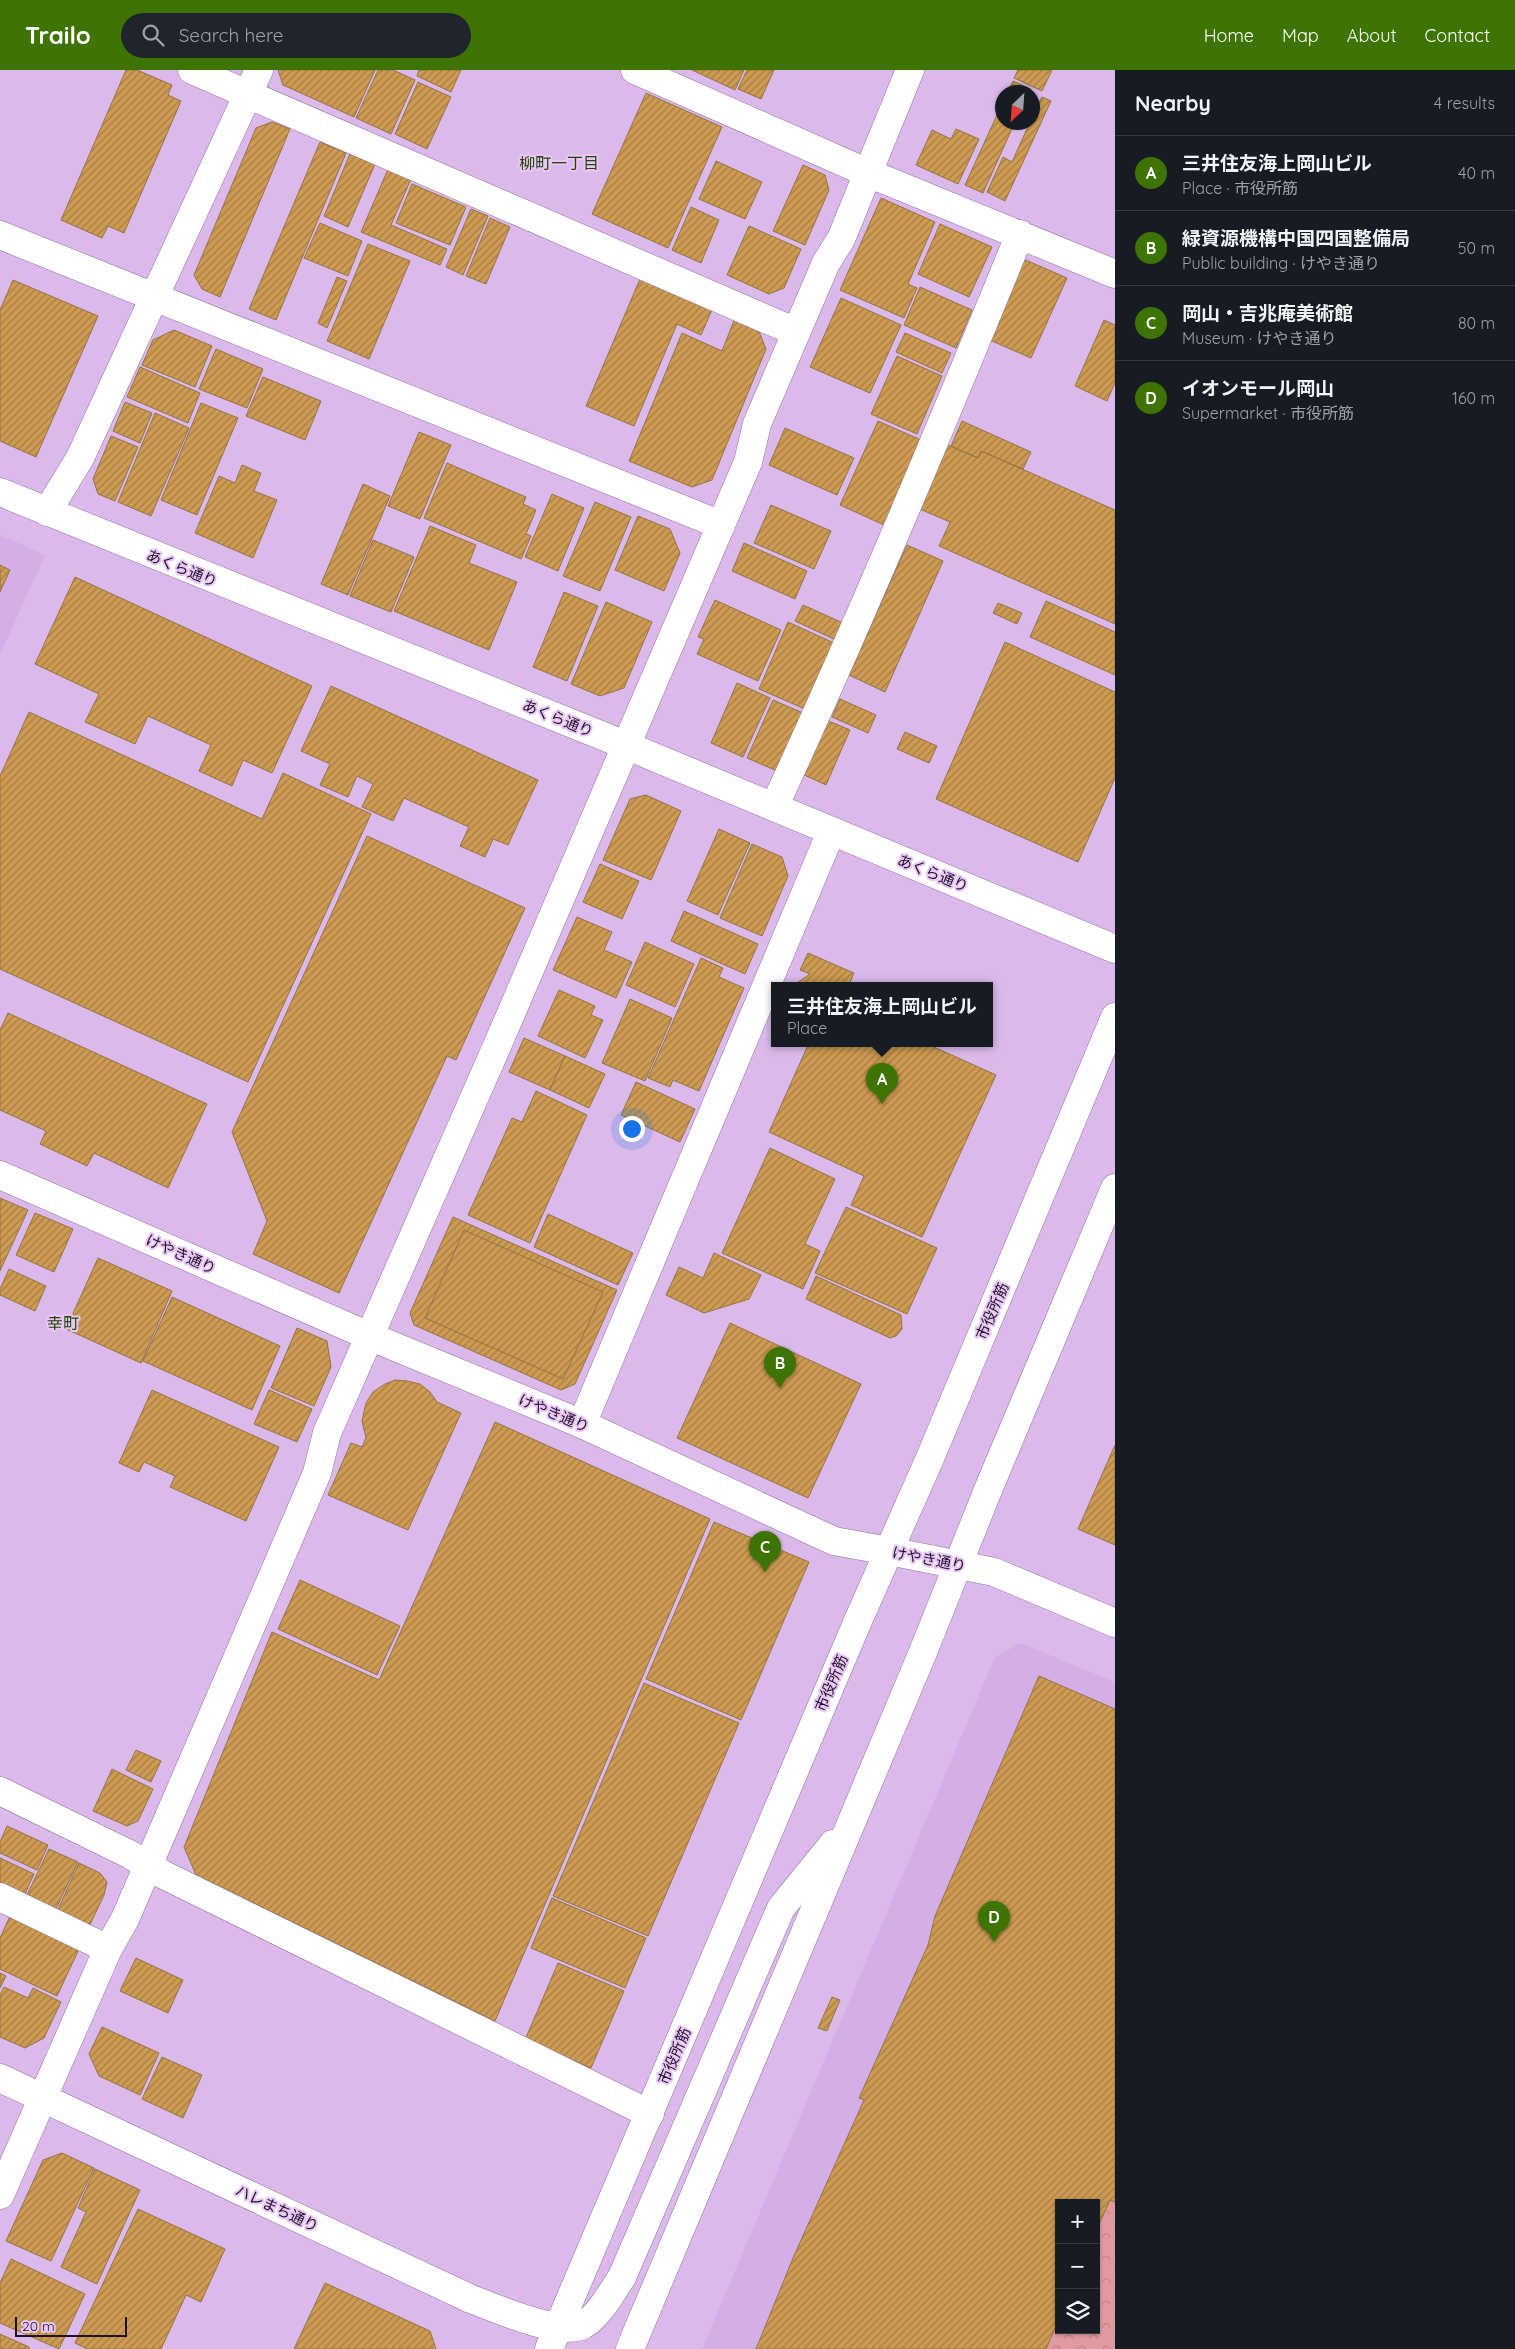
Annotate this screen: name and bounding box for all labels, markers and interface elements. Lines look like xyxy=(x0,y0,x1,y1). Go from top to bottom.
search box xyxy=(121,13,471,58)
text: Trailo xyxy=(25,20,91,50)
icon: search xyxy=(139,21,167,49)
text: Search here xyxy=(179,23,284,47)
text: Home xyxy=(1204,24,1254,47)
text: Map xyxy=(1282,24,1319,47)
text: About xyxy=(1347,24,1397,47)
text: Contact xyxy=(1425,24,1490,47)
north arrow xyxy=(995,85,1040,130)
text: Nearby xyxy=(1135,90,1211,116)
text: 4 results xyxy=(1434,93,1495,113)
text: 三井住友海上岡山ビル xyxy=(1182,151,1372,175)
district label: 柳町一丁目 xyxy=(519,153,599,173)
text: A xyxy=(1146,163,1156,183)
text: 40 m xyxy=(1458,163,1495,183)
text: Place · 市役所筋 xyxy=(1182,178,1298,198)
text: 緑資源機構中国四国整備局 xyxy=(1182,226,1410,250)
text: B xyxy=(1146,238,1156,258)
text: 50 m xyxy=(1458,238,1495,258)
text: Public building · けやき通り xyxy=(1182,253,1380,273)
text: 岡山・吉兆庵美術館 xyxy=(1182,301,1353,325)
text: C xyxy=(1146,313,1156,333)
text: 80 m xyxy=(1458,313,1495,333)
text: Museum · けやき通り xyxy=(1182,328,1336,348)
text: イオンモール岡山 xyxy=(1182,376,1334,400)
text: D xyxy=(1145,388,1157,408)
text: 160 m xyxy=(1452,388,1495,408)
text: Supermarket · 市役所筋 xyxy=(1182,403,1354,423)
street label: あくら通り xyxy=(144,545,220,591)
street label: あくら通り xyxy=(520,695,596,741)
street label: あくら通り xyxy=(895,850,971,896)
popup xyxy=(771,982,993,1047)
text: 三井住友海上岡山ビル xyxy=(787,994,977,1018)
text: Place xyxy=(787,1018,827,1038)
pin: A xyxy=(866,1063,898,1104)
your location xyxy=(619,1116,645,1142)
street label: けやき通り xyxy=(143,1230,219,1278)
street label: 市役所筋 xyxy=(972,1280,1012,1342)
district label: 幸町 xyxy=(47,1313,79,1333)
pin: B xyxy=(764,1347,796,1388)
street label: けやき通り xyxy=(516,1390,592,1436)
pin: C xyxy=(749,1531,781,1572)
street label: けやき通り xyxy=(890,1543,968,1575)
street label: 市役所筋 xyxy=(811,1652,851,1714)
pin: D xyxy=(978,1901,1010,1942)
street label: 市役所筋 xyxy=(654,2025,694,2087)
street label: ハレまち通り xyxy=(232,2180,322,2236)
map controls xyxy=(1055,2199,1100,2334)
button: + xyxy=(1055,2199,1100,2244)
button: − xyxy=(1055,2244,1100,2289)
button: layers xyxy=(1055,2289,1100,2334)
scale bar xyxy=(15,2314,128,2337)
text: 20 m xyxy=(22,2317,55,2335)

